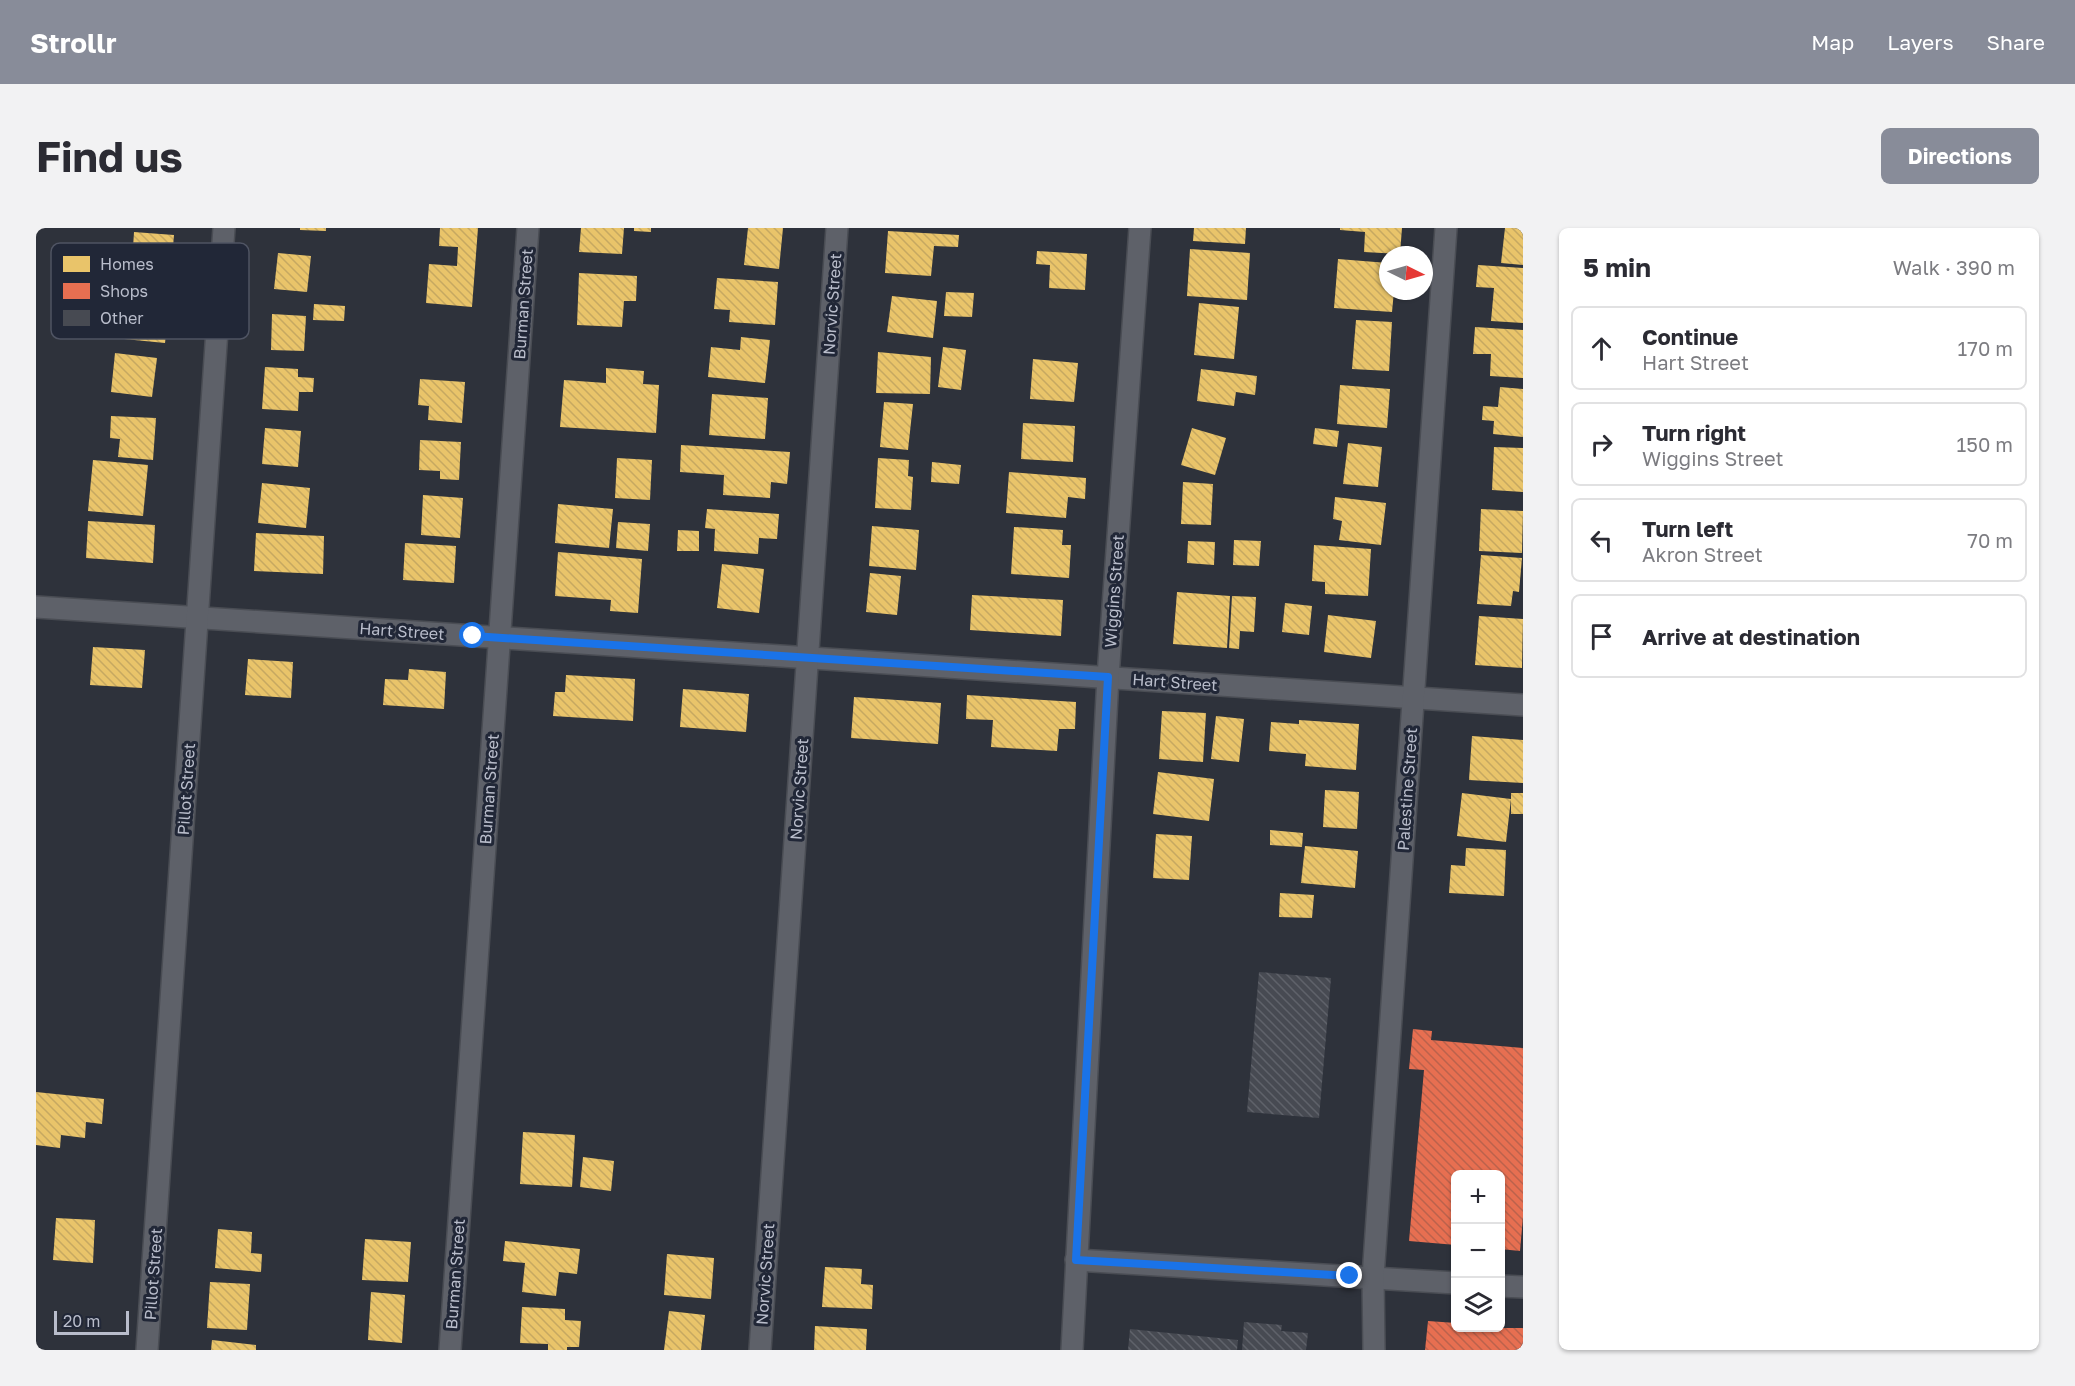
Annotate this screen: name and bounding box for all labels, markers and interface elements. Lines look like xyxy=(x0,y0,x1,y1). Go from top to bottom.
text: Strollr xyxy=(30,26,117,59)
text: Map xyxy=(1811,29,1854,55)
text: Layers xyxy=(1887,29,1954,55)
text: Share xyxy=(1987,29,2045,55)
button: Directions xyxy=(1881,128,2039,184)
text: Find us xyxy=(36,131,183,181)
legend xyxy=(51,243,249,339)
north arrow xyxy=(1379,246,1433,300)
street label: Burman Street xyxy=(509,248,537,360)
text: 5 min xyxy=(1583,252,1651,283)
street label: Norvic Street xyxy=(818,253,846,355)
text: Homes xyxy=(100,254,154,274)
text: Walk · 390 m xyxy=(1893,255,2015,279)
text: Shops xyxy=(100,281,148,301)
text: Other xyxy=(100,308,144,328)
text: Continue xyxy=(1642,323,1738,350)
icon: ahead xyxy=(1585,332,1618,365)
text: 170 m xyxy=(1958,336,2013,360)
text: Hart Street xyxy=(1642,350,1749,374)
text: Turn right xyxy=(1642,419,1746,446)
icon: right xyxy=(1585,428,1618,461)
text: 150 m xyxy=(1957,432,2013,456)
text: Wiggins Street xyxy=(1642,446,1784,470)
text: Turn left xyxy=(1642,515,1733,542)
icon: left xyxy=(1585,524,1618,557)
text: 70 m xyxy=(1967,528,2013,552)
street label: Wiggins Street xyxy=(1100,534,1128,648)
text: Akron Street xyxy=(1642,542,1763,566)
street label: Hart Street xyxy=(359,618,445,644)
icon: arrive xyxy=(1585,620,1618,653)
route start xyxy=(459,622,485,648)
text: Arrive at destination xyxy=(1642,623,1860,650)
street label: Hart Street xyxy=(1132,669,1218,695)
street label: Palestine Street xyxy=(1393,727,1421,851)
street label: Burman Street xyxy=(475,733,503,845)
street label: Norvic Street xyxy=(785,738,813,840)
street label: Pillot Street xyxy=(173,742,199,836)
map controls xyxy=(1451,1170,1505,1332)
button: + xyxy=(1451,1170,1505,1224)
street label: Burman Street xyxy=(441,1218,469,1330)
street label: Norvic Street xyxy=(751,1223,779,1325)
button: − xyxy=(1451,1224,1505,1278)
street label: Pillot Street xyxy=(140,1227,166,1321)
route end xyxy=(1336,1262,1362,1288)
button: layers xyxy=(1451,1278,1505,1332)
scale bar xyxy=(54,1308,129,1336)
text: 20 m xyxy=(63,1311,100,1331)

